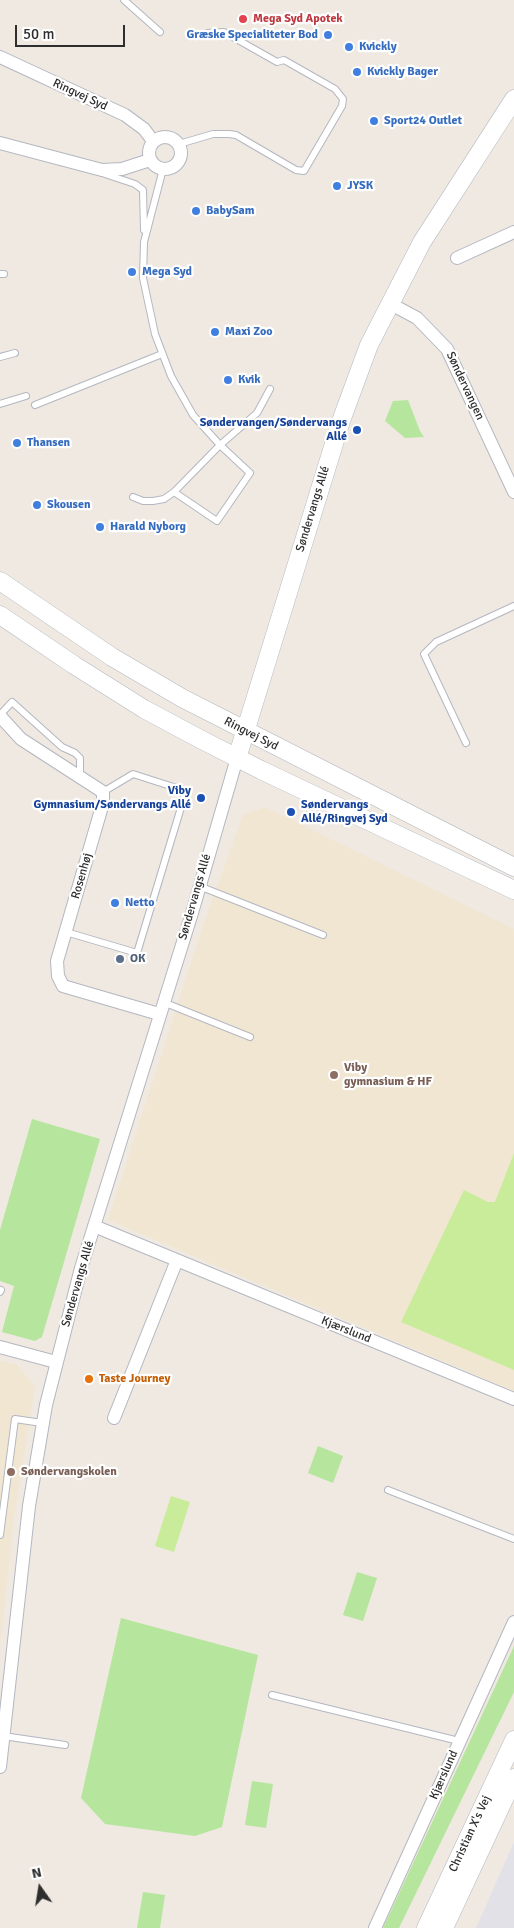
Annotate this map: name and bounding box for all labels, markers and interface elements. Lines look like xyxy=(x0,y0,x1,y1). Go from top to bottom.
place label: Mega Syd Apotek xyxy=(253,12,343,26)
marker: Mega Syd Apotek xyxy=(237,13,249,25)
scale bar xyxy=(18,15,128,47)
text: 50 m xyxy=(23,25,54,43)
place label: Græske Specialiteter Bod xyxy=(186,28,318,42)
marker: Græske Specialiteter Bod xyxy=(322,29,334,41)
place label: Kvickly xyxy=(359,40,397,54)
marker: Kvickly xyxy=(343,41,355,53)
place label: Kvickly Bager xyxy=(367,65,438,79)
marker: Kvickly Bager xyxy=(351,66,363,78)
street label: Ringvej Syd xyxy=(50,76,110,114)
place label: Sport24 Outlet xyxy=(384,114,462,128)
marker: Sport24 Outlet xyxy=(368,115,380,127)
place label: JYSK xyxy=(347,179,373,193)
marker: JYSK xyxy=(331,180,343,192)
place label: BabySam xyxy=(206,204,254,218)
marker: BabySam xyxy=(190,205,202,217)
place label: Mega Syd xyxy=(142,265,192,279)
marker: Mega Syd xyxy=(126,266,138,278)
place label: Maxi Zoo xyxy=(225,325,273,339)
marker: Maxi Zoo xyxy=(209,326,221,338)
street label: Søndervangen xyxy=(443,350,487,422)
place label: Kvik xyxy=(238,373,260,387)
marker: Kvik xyxy=(222,374,234,386)
place label: Søndervangen/Søndervangs Allé xyxy=(200,416,347,444)
marker: Søndervangen/Søndervangs Allé xyxy=(351,424,363,436)
place label: Thansen xyxy=(27,436,70,450)
marker: Thansen xyxy=(11,437,23,449)
street label: Søndervangs Allé xyxy=(293,464,333,554)
place label: Skousen xyxy=(47,498,90,512)
marker: Skousen xyxy=(31,499,43,511)
place label: Harald Nyborg xyxy=(110,520,186,534)
marker: Harald Nyborg xyxy=(94,521,106,533)
street label: Ringvej Syd xyxy=(221,714,281,754)
place label: Viby Gymnasium/Søndervangs Allé xyxy=(33,784,191,812)
marker: Viby Gymnasium/Søndervangs Allé xyxy=(195,792,207,804)
place label: Søndervangs Allé/Ringvej Syd xyxy=(301,798,388,826)
marker: Søndervangs Allé/Ringvej Syd xyxy=(285,806,297,818)
street label: Rosenhøj xyxy=(69,851,95,901)
street label: Søndervangs Allé xyxy=(176,852,214,942)
place label: Netto xyxy=(125,896,154,910)
marker: Netto xyxy=(109,897,121,909)
place label: OK xyxy=(130,952,145,966)
marker: OK xyxy=(114,953,126,965)
place label: Viby gymnasium & HF xyxy=(344,1061,432,1089)
marker: Viby gymnasium & HF xyxy=(328,1069,340,1081)
street label: Søndervangs Allé xyxy=(59,1239,97,1329)
street label: Kjærslund xyxy=(319,1314,373,1346)
place label: Taste Journey xyxy=(99,1372,170,1386)
marker: Taste Journey xyxy=(83,1373,95,1385)
place label: Søndervangskolen xyxy=(21,1465,117,1479)
marker: Søndervangskolen xyxy=(5,1466,17,1478)
street label: Kjærslund xyxy=(427,1748,461,1802)
street label: Christian X's Vej xyxy=(446,1793,494,1875)
north arrow xyxy=(15,1863,65,1913)
text: N xyxy=(30,1864,43,1882)

